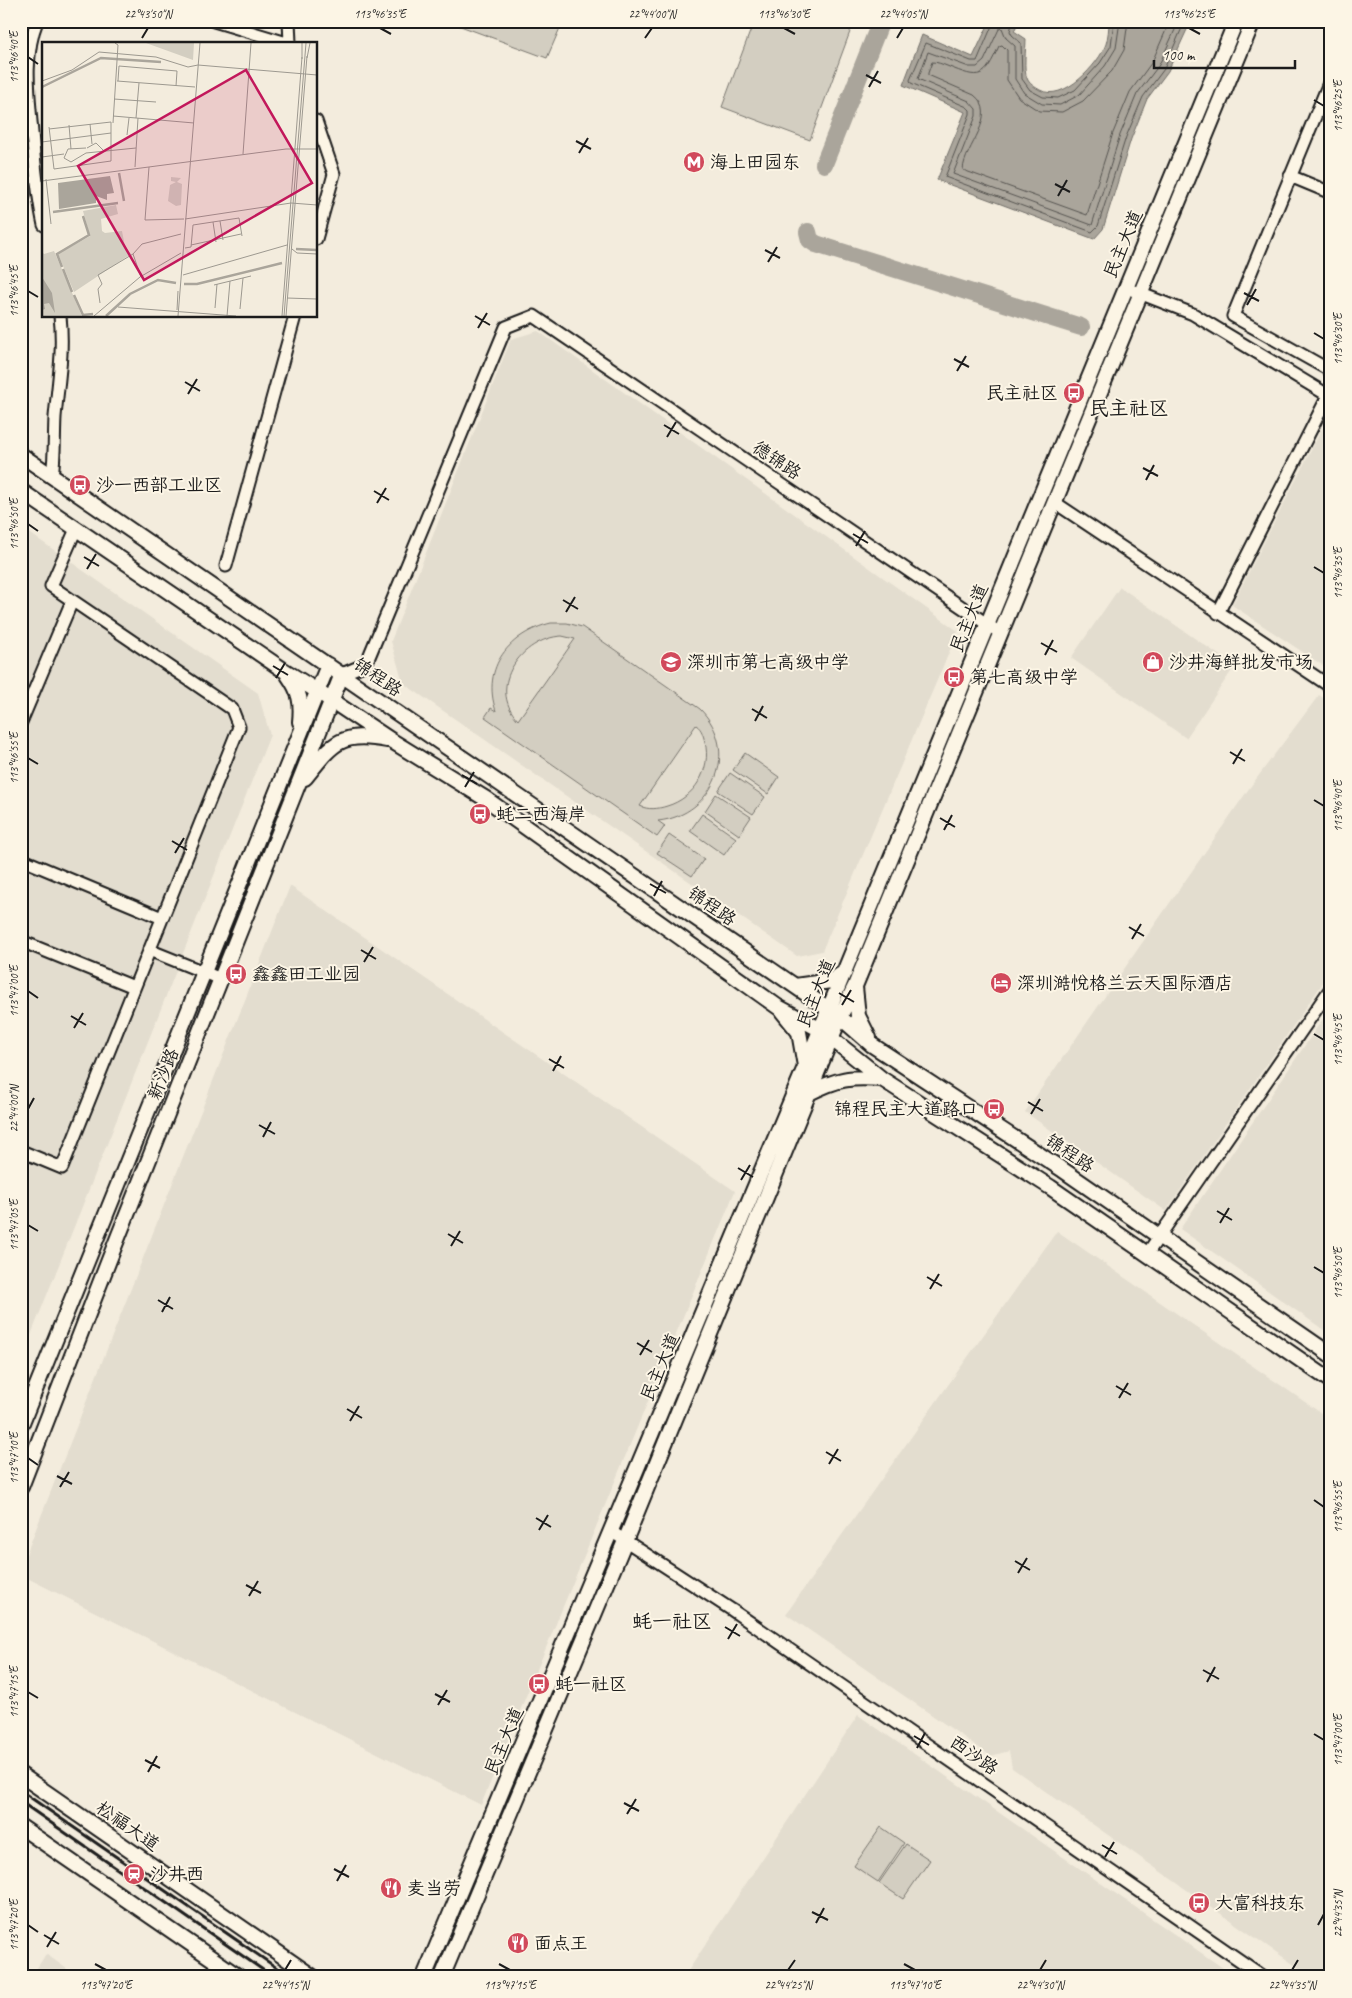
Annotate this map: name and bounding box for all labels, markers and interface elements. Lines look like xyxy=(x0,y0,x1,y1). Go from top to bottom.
text: 22°43'50"N xyxy=(124,6,173,22)
text: 113°46'35"E xyxy=(354,6,408,22)
text: 22°44'00"N xyxy=(628,6,677,22)
text: 113°46'30"E xyxy=(758,6,812,22)
text: 22°44'05"N xyxy=(879,6,928,22)
text: 113°46'25"E xyxy=(1163,6,1217,22)
text: 113°46'40"E xyxy=(6,29,22,83)
scale bar xyxy=(1154,38,1296,70)
inset map xyxy=(42,42,318,318)
text: 100 m xyxy=(1162,46,1196,65)
text: 113°46'25"E xyxy=(1330,78,1346,132)
metro station icon: 海上田园东 xyxy=(682,150,706,174)
place label: 海上田园东 xyxy=(710,151,800,173)
street label: 民主大道 xyxy=(1099,207,1147,281)
text: 113°46'45"E xyxy=(6,263,22,317)
text: 113°46'30"E xyxy=(1330,311,1346,365)
bus stop icon: 民主社区 xyxy=(1062,381,1086,405)
place label: 民主社区 xyxy=(986,382,1058,404)
district label: 民主社区 xyxy=(1089,396,1169,421)
street label: 德锦路 xyxy=(748,436,806,484)
bus stop icon: 沙一西部工业区 xyxy=(68,473,92,497)
place label: 沙一西部工业区 xyxy=(96,474,222,496)
text: 113°46'50"E xyxy=(6,496,22,550)
text: 113°46'35"E xyxy=(1330,545,1346,599)
street label: 民主大道 xyxy=(945,581,993,655)
school or university icon: 深圳市第七高级中学 xyxy=(659,650,683,674)
shop icon: 沙井海鲜批发市场 xyxy=(1141,650,1165,674)
place label: 深圳市第七高级中学 xyxy=(687,651,849,673)
place label: 沙井海鲜批发市场 xyxy=(1169,651,1313,673)
street label: 锦程路 xyxy=(349,653,407,701)
bus stop icon: 第七高级中学 xyxy=(942,665,966,689)
place label: 第七高级中学 xyxy=(970,666,1078,688)
text: 113°46'55"E xyxy=(6,730,22,784)
text: 113°46'40"E xyxy=(1330,778,1346,832)
bus stop icon: 蚝二西海岸 xyxy=(468,802,492,826)
place label: 蚝二西海岸 xyxy=(496,803,586,825)
street label: 锦程路 xyxy=(684,882,740,930)
street label: 民主大道 xyxy=(792,956,840,1030)
bus stop icon: 鑫鑫田工业园 xyxy=(224,962,248,986)
text: 113°47'00"E xyxy=(6,963,22,1017)
place label: 鑫鑫田工业园 xyxy=(252,963,360,985)
hotel icon: 深圳澔悦格兰云天国际酒店 xyxy=(989,971,1013,995)
place label: 深圳澔悦格兰云天国际酒店 xyxy=(1017,972,1233,994)
text: 113°46'45"E xyxy=(1330,1012,1346,1066)
street label: 新沙路 xyxy=(143,1045,183,1103)
text: 22°44'00"N xyxy=(6,1084,22,1133)
bus stop icon: 锦程民主大道路口 xyxy=(982,1097,1006,1121)
place label: 锦程民主大道路口 xyxy=(834,1098,978,1120)
street label: 锦程路 xyxy=(1041,1129,1099,1177)
text: 113°47'05"E xyxy=(6,1197,22,1251)
text: 113°46'50"E xyxy=(1330,1245,1346,1299)
street label: 民主大道 xyxy=(636,1330,684,1404)
text: 113°47'10"E xyxy=(6,1430,22,1484)
text: 113°46'55"E xyxy=(1330,1479,1346,1533)
district label: 蚝一社区 xyxy=(632,1609,712,1634)
text: 113°47'15"E xyxy=(6,1664,22,1718)
bus stop icon: 蚝一社区 xyxy=(527,1672,551,1696)
place label: 蚝一社区 xyxy=(555,1673,627,1695)
street label: 民主大道 xyxy=(480,1704,528,1778)
text: 113°47'00"E xyxy=(1330,1712,1346,1766)
street label: 西沙路 xyxy=(946,1731,1002,1779)
street label: 松福大道 xyxy=(92,1796,164,1856)
station icon: 沙井西 xyxy=(122,1862,146,1886)
place label: 沙井西 xyxy=(150,1863,204,1885)
restaurant icon: 麦当劳 xyxy=(379,1876,403,1900)
place label: 麦当劳 xyxy=(407,1877,461,1899)
text: 22°44'35"N xyxy=(1330,1889,1346,1938)
bus stop icon: 大富科技东 xyxy=(1187,1891,1211,1915)
place label: 大富科技东 xyxy=(1215,1892,1305,1914)
text: 113°47'20"E xyxy=(6,1897,22,1951)
restaurant icon: 面点王 xyxy=(506,1931,530,1955)
place label: 面点王 xyxy=(534,1932,588,1954)
text: 113°47'20"E xyxy=(80,1977,134,1993)
text: 22°44'15"N xyxy=(261,1977,310,1993)
text: 113°47'15"E xyxy=(484,1977,538,1993)
text: 22°44'25"N xyxy=(764,1977,813,1993)
text: 113°47'10"E xyxy=(889,1977,943,1993)
text: 22°44'30"N xyxy=(1016,1977,1065,1993)
text: 22°44'35"N xyxy=(1268,1977,1317,1993)

